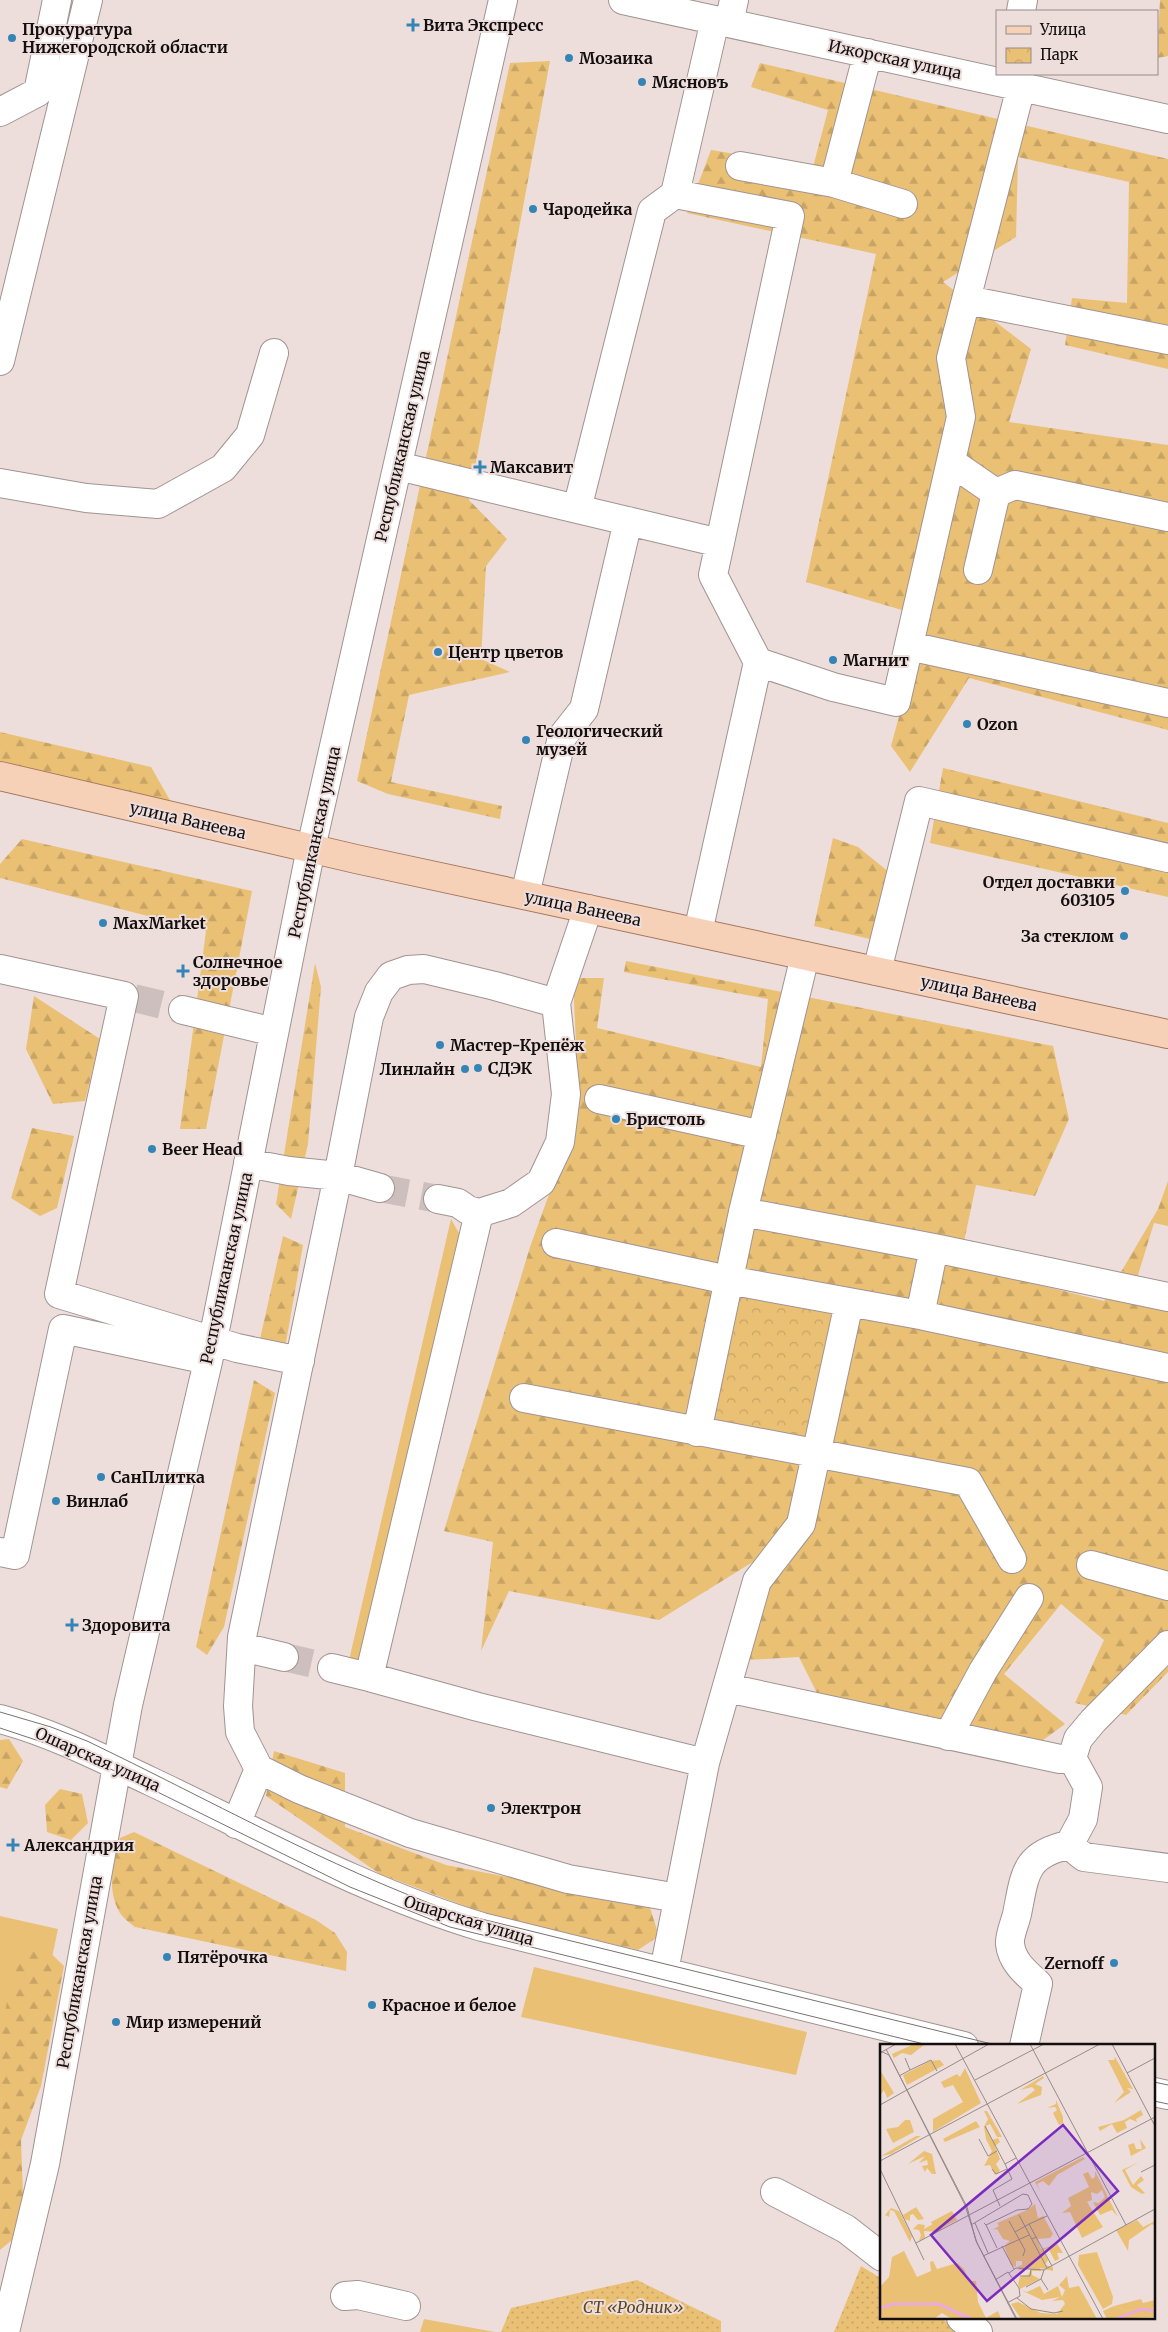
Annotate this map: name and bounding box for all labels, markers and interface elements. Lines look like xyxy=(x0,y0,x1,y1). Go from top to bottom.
legend xyxy=(996,10,1158,75)
place label: Вита Экспресс xyxy=(423,15,543,35)
place label: Прокуратура Нижегородской области xyxy=(22,19,228,57)
marker: Вита Экспресс xyxy=(407,19,419,31)
text: Улица xyxy=(1039,20,1086,39)
marker: Прокуратура Нижегородской области xyxy=(6,32,18,44)
street label: Ижорская улица xyxy=(826,35,964,83)
text: Парк xyxy=(1040,45,1079,64)
place label: Мозаика xyxy=(579,48,653,68)
marker: Мозаика xyxy=(563,52,575,64)
place label: Мясновъ xyxy=(652,72,729,92)
marker: Мясновъ xyxy=(636,76,648,88)
place label: Чародейка xyxy=(543,199,632,219)
marker: Чародейка xyxy=(527,203,539,215)
street label: Республиканская улица xyxy=(370,348,434,544)
place label: Максавит xyxy=(490,457,573,477)
marker: Максавит xyxy=(474,461,486,473)
place label: Центр цветов xyxy=(448,642,564,662)
marker: Центр цветов xyxy=(432,646,444,658)
place label: Магнит xyxy=(843,650,909,670)
marker: Магнит xyxy=(827,654,839,666)
place label: Ozon xyxy=(977,714,1018,734)
marker: Ozon xyxy=(961,718,973,730)
place label: Геологический музей xyxy=(536,721,663,759)
marker: Геологический музей xyxy=(520,734,532,746)
street label: Республиканская улица xyxy=(284,744,344,940)
street label: улица Ванеева xyxy=(128,797,248,843)
place label: Отдел доставки 603105 xyxy=(983,872,1115,910)
marker: Отдел доставки 603105 xyxy=(1119,885,1131,897)
street label: улица Ванеева xyxy=(523,886,644,930)
place label: MaxMarket xyxy=(113,913,206,933)
marker: MaxMarket xyxy=(97,917,109,929)
place label: За стеклом xyxy=(1021,926,1115,946)
marker: За стеклом xyxy=(1118,930,1130,942)
place label: Солнечное здоровье xyxy=(193,952,283,990)
marker: Солнечное здоровье xyxy=(177,965,189,977)
street label: улица Ванеева xyxy=(919,971,1040,1015)
place label: Мастер-Крепёж xyxy=(450,1035,584,1055)
marker: Мастер-Крепёж xyxy=(434,1039,446,1051)
place label: СДЭК xyxy=(488,1058,533,1078)
place label: Линлайн xyxy=(379,1059,455,1079)
marker: СДЭК xyxy=(472,1062,484,1074)
marker: Линлайн xyxy=(459,1063,471,1075)
place label: Бристоль xyxy=(626,1109,705,1129)
marker: Бристоль xyxy=(610,1113,622,1125)
place label: Beer Head xyxy=(162,1139,243,1159)
marker: Beer Head xyxy=(146,1143,158,1155)
street label: Республиканская улица xyxy=(196,1170,256,1366)
place label: СанПлитка xyxy=(111,1467,205,1487)
marker: СанПлитка xyxy=(95,1471,107,1483)
place label: Винлаб xyxy=(66,1491,128,1511)
marker: Винлаб xyxy=(50,1495,62,1507)
place label: Здоровита xyxy=(82,1615,171,1635)
marker: Здоровита xyxy=(66,1619,78,1631)
street label: Ошарская улица xyxy=(32,1722,164,1796)
place label: Электрон xyxy=(501,1798,581,1818)
marker: Электрон xyxy=(485,1802,497,1814)
place label: Александрия xyxy=(23,1835,134,1855)
marker: Александрия xyxy=(6,1838,20,1852)
street label: Республиканская улица xyxy=(52,1874,106,2070)
street label: Ошарская улица xyxy=(402,1891,537,1949)
place label: Пятёрочка xyxy=(177,1947,268,1967)
marker: Пятёрочка xyxy=(161,1951,173,1963)
place label: Zernoff xyxy=(1044,1953,1105,1973)
marker: Zernoff xyxy=(1108,1957,1120,1969)
place label: Красное и белое xyxy=(382,1995,516,2015)
marker: Красное и белое xyxy=(366,1999,378,2011)
place label: Мир измерений xyxy=(126,2012,262,2032)
marker: Мир измерений xyxy=(110,2016,122,2028)
inset map xyxy=(880,2044,1156,2320)
park label: СТ «Родник» xyxy=(583,2297,683,2317)

